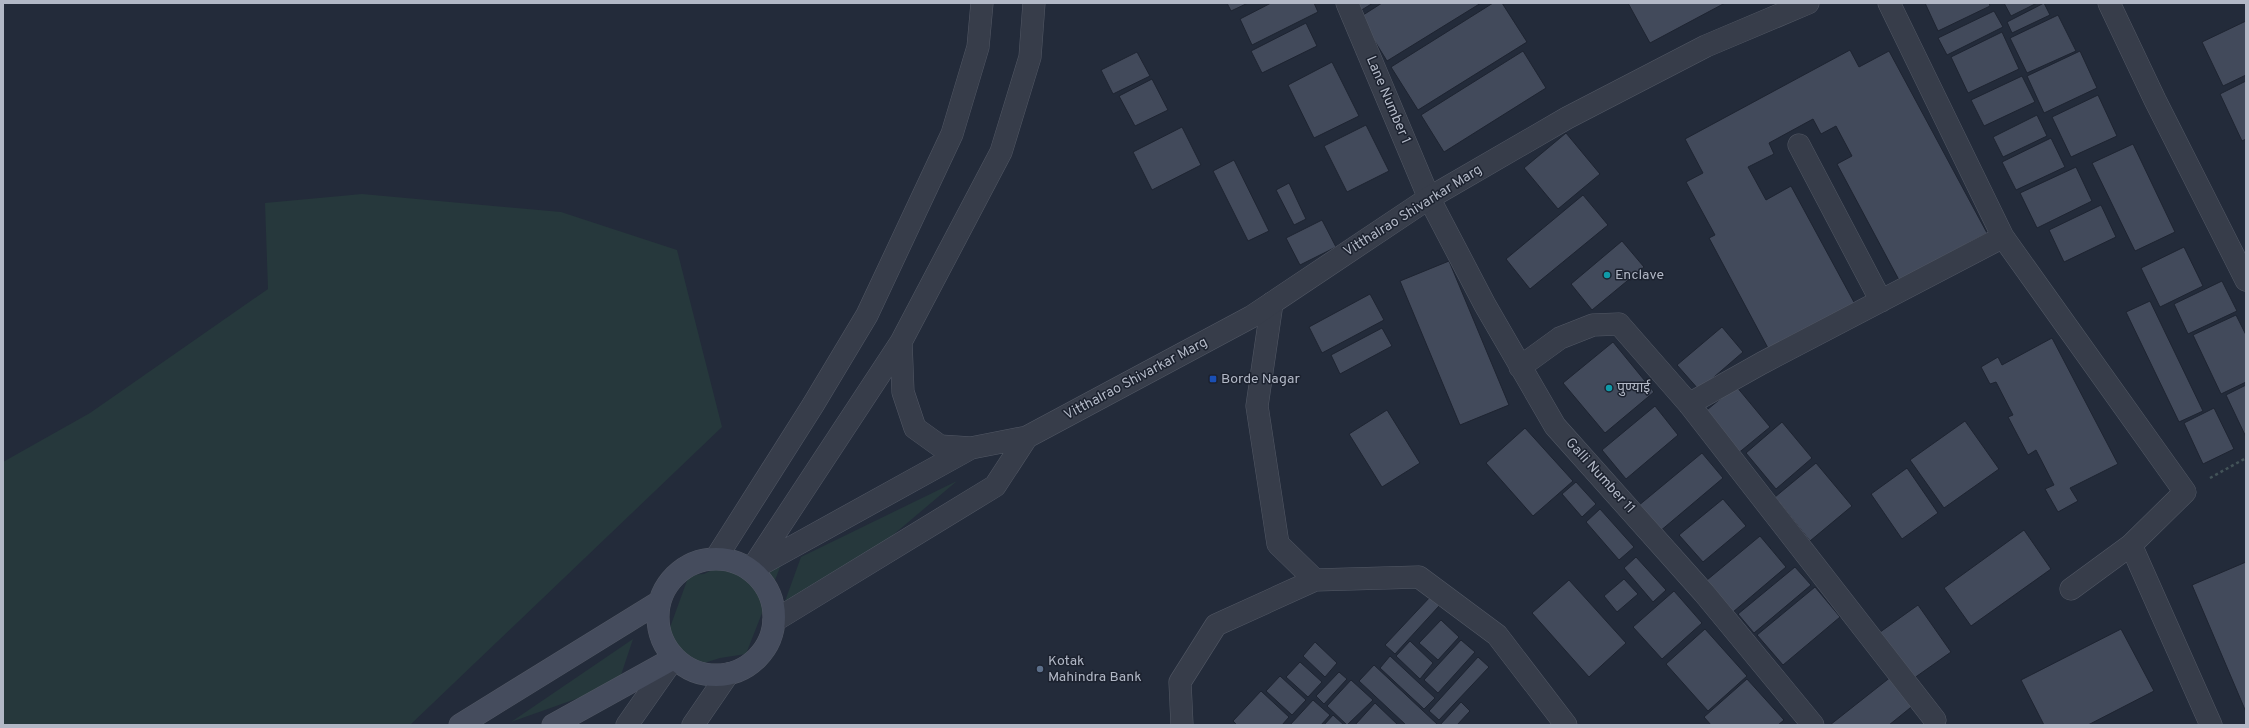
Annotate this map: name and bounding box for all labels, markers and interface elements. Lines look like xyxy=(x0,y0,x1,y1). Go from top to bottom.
street label: Lane Number 1 xyxy=(1362,54,1414,146)
street label: Vitthalrao Shivarkar Marg xyxy=(1341,161,1485,261)
place label: Enclave xyxy=(1615,267,1664,284)
marker: Enclave xyxy=(1602,270,1612,280)
street label: Vitthalrao Shivarkar Marg xyxy=(1061,334,1211,424)
place label: Borde Nagar xyxy=(1221,371,1300,388)
marker: Borde Nagar xyxy=(1208,374,1218,384)
place label: पुण्याई xyxy=(1617,379,1651,397)
marker: पुण्याई xyxy=(1604,383,1614,393)
street label: Galli Number 11 xyxy=(1562,435,1638,517)
place label: Kotak Mahindra Bank xyxy=(1048,653,1142,686)
marker: Kotak Mahindra Bank xyxy=(1035,664,1045,674)

